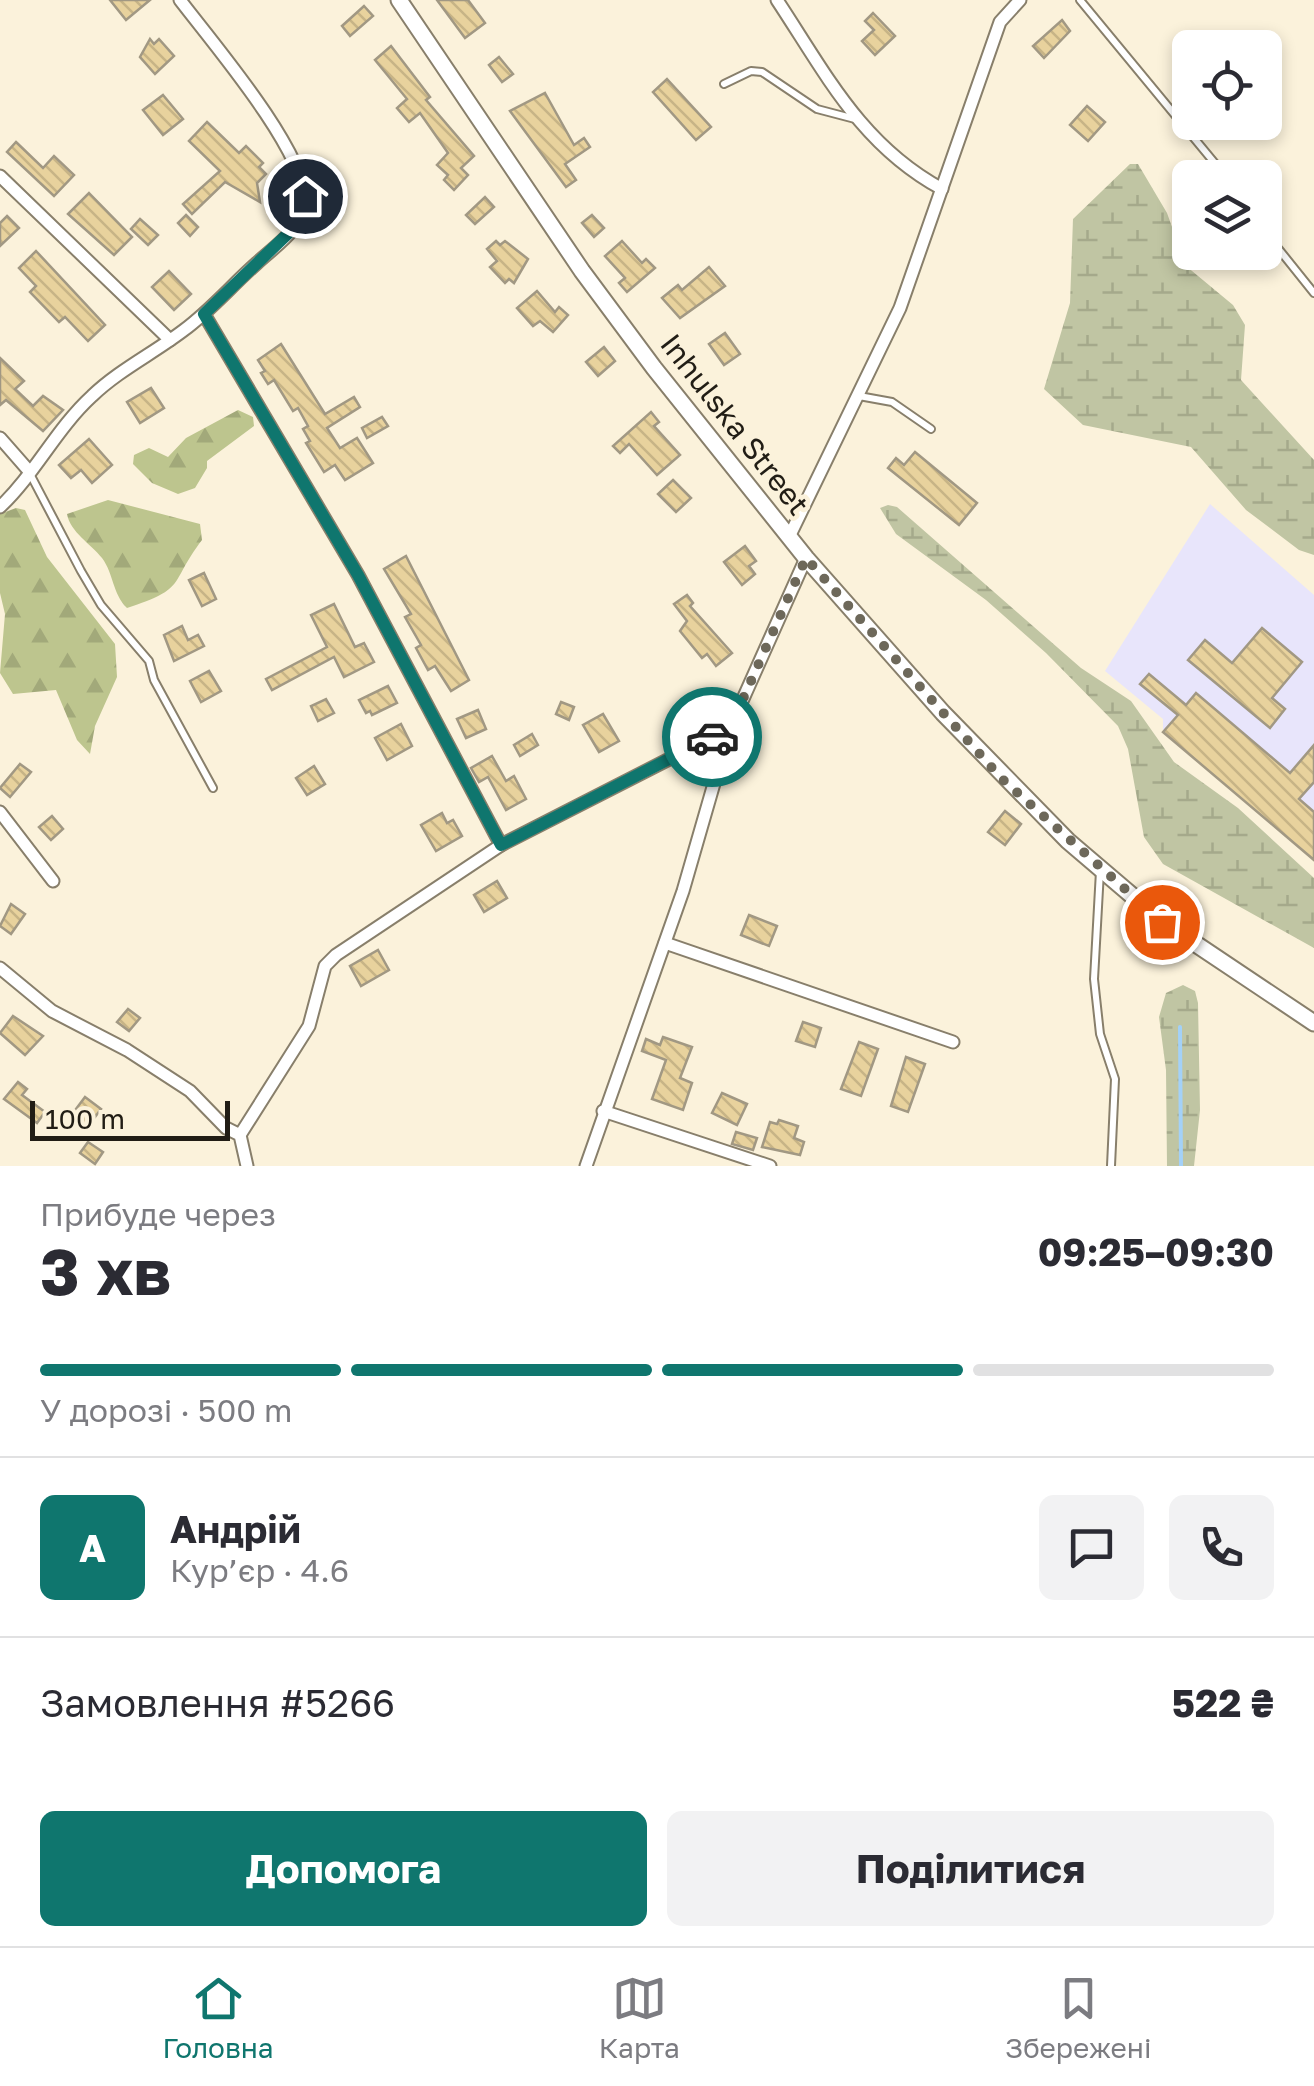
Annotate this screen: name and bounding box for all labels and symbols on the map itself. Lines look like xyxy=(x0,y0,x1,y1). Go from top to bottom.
pin xyxy=(263,154,348,239)
street label: Inhulska Street xyxy=(653,326,817,522)
courier xyxy=(662,687,762,787)
pin xyxy=(1120,880,1205,965)
scale bar xyxy=(30,1096,230,1140)

